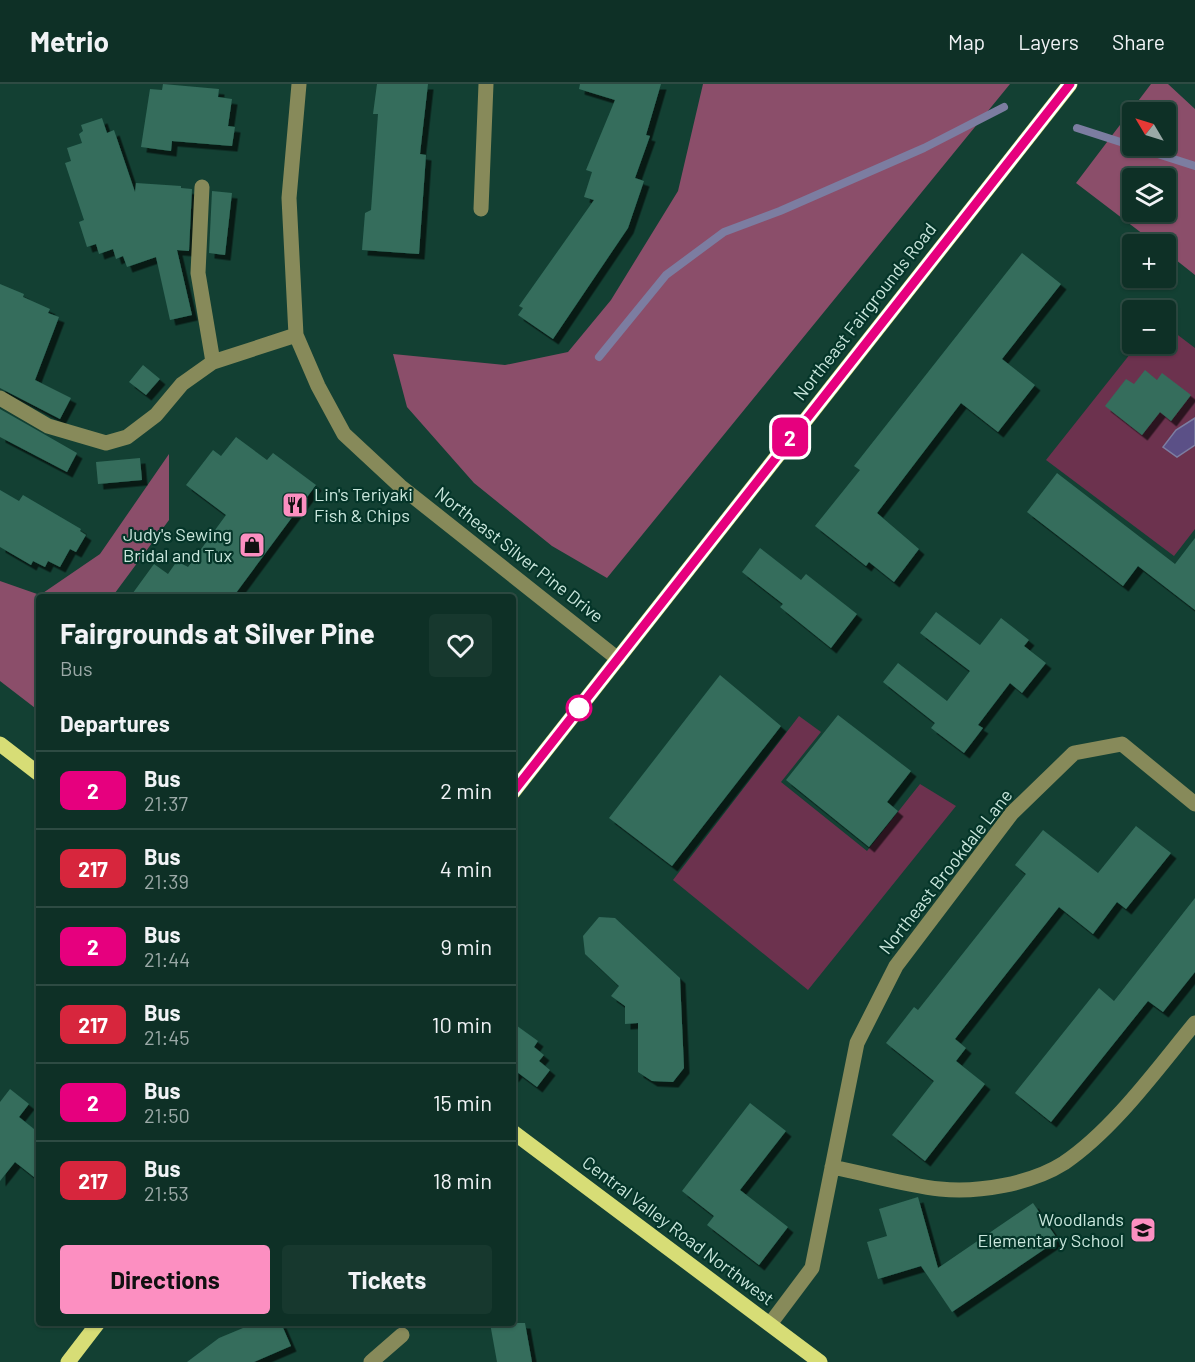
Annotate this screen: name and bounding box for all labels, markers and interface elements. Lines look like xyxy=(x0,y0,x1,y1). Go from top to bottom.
text: Metrio xyxy=(30,24,109,58)
text: Map xyxy=(948,29,985,54)
text: Layers xyxy=(1018,29,1079,54)
text: Share xyxy=(1112,29,1165,54)
north arrow xyxy=(1122,102,1176,156)
map controls xyxy=(1122,102,1176,354)
button: layers xyxy=(1122,168,1176,222)
street label: Northeast Fairgrounds Road xyxy=(788,218,940,405)
button: + xyxy=(1122,234,1176,288)
button: − xyxy=(1122,300,1176,354)
line badge: 2 xyxy=(770,418,810,456)
text: 2 xyxy=(784,425,796,450)
street label: Northeast Silver Pine Drive xyxy=(431,482,608,627)
place label: Lin's Teriyaki Fish & Chips xyxy=(314,483,413,526)
restaurant icon: Lin's Teriyaki Fish & Chips xyxy=(280,490,310,520)
place label: Judy's Sewing Bridal and Tux xyxy=(123,523,232,566)
shop icon: Judy's Sewing Bridal and Tux xyxy=(237,530,267,560)
button: heart xyxy=(429,614,492,677)
text: Fairgrounds at Silver Pine xyxy=(60,616,375,650)
text: Bus xyxy=(60,656,93,680)
unlabelled marker xyxy=(566,695,592,721)
text: Departures xyxy=(60,710,170,736)
text: Bus xyxy=(144,765,181,791)
text: 2 min xyxy=(440,777,492,803)
text: 2 xyxy=(87,778,99,803)
street label: Northeast Brookdale Lane xyxy=(874,784,1016,958)
text: 21:37 xyxy=(144,791,188,815)
text: Bus xyxy=(144,843,181,869)
text: 4 min xyxy=(440,855,492,881)
text: 217 xyxy=(78,856,108,881)
text: 21:39 xyxy=(144,869,189,893)
text: Bus xyxy=(144,921,181,947)
text: 9 min xyxy=(440,933,492,959)
text: 2 xyxy=(87,934,99,959)
text: 21:44 xyxy=(144,947,190,971)
text: Bus xyxy=(144,999,181,1025)
text: 10 min xyxy=(432,1011,492,1037)
text: 217 xyxy=(78,1012,108,1037)
text: 21:45 xyxy=(144,1025,190,1049)
text: Bus xyxy=(144,1077,181,1103)
text: 15 min xyxy=(433,1089,492,1115)
text: 2 xyxy=(87,1090,99,1115)
text: 21:50 xyxy=(144,1103,190,1127)
street label: Central Valley Road Northwest xyxy=(578,1151,779,1309)
text: Bus xyxy=(144,1155,181,1181)
text: 18 min xyxy=(433,1167,492,1193)
text: 217 xyxy=(78,1168,108,1193)
text: 21:53 xyxy=(144,1181,189,1205)
place label: Woodlands Elementary School xyxy=(977,1208,1124,1251)
school or university icon: Woodlands Elementary School xyxy=(1128,1215,1158,1245)
button: Directions xyxy=(60,1245,270,1314)
button: Tickets xyxy=(282,1245,492,1314)

